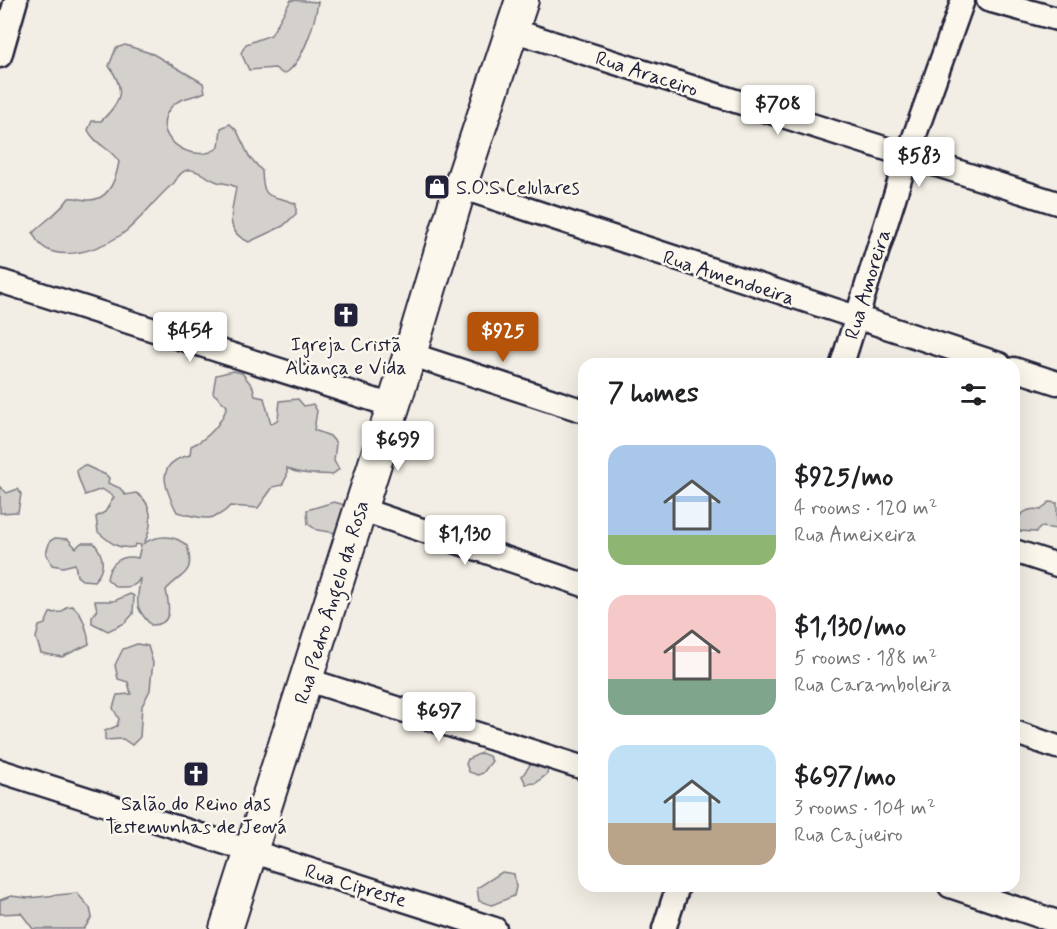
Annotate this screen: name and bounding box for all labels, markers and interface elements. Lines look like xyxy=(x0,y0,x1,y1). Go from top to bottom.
street label: Rua Araceiro xyxy=(592,45,701,104)
pin: $708 xyxy=(742,85,814,136)
text: $708 xyxy=(755,91,801,118)
pin: $583 xyxy=(883,137,955,188)
text: $583 xyxy=(898,143,940,170)
shop icon: S.O.S Celulares xyxy=(422,172,452,202)
place label: S.O.S Celulares xyxy=(456,175,580,202)
street label: Rua Amoreira xyxy=(839,226,898,343)
street label: Rua Amendoeira xyxy=(659,244,798,312)
church icon: Igreja Cristã Aliança e Vida xyxy=(331,300,361,330)
pin: $454 xyxy=(154,312,226,363)
pin: $925 xyxy=(467,312,539,363)
text: $454 xyxy=(167,318,213,345)
text: $925 xyxy=(481,318,525,345)
place label: Igreja Cristã Aliança e Vida xyxy=(285,332,407,382)
text: 7 homes xyxy=(608,377,699,411)
icon: filters xyxy=(957,378,990,411)
pin: $699 xyxy=(362,421,434,472)
text: $699 xyxy=(376,427,420,454)
text: $925/mo xyxy=(794,461,893,495)
icon: home xyxy=(656,469,728,541)
text: 4 rooms · 120 m² xyxy=(794,495,937,522)
street label: Rua Pedro Ângelo da Rosa xyxy=(289,497,378,708)
pin: $1,130 xyxy=(416,515,514,566)
text: $1,130 xyxy=(439,521,491,548)
text: Rua Ameixeira xyxy=(794,522,917,549)
text: $1,130/mo xyxy=(794,611,906,645)
icon: home xyxy=(656,619,728,691)
text: 5 rooms · 188 m² xyxy=(794,645,937,672)
text: Rua Caramboleira xyxy=(794,672,952,699)
pin: $697 xyxy=(403,692,475,743)
text: $697 xyxy=(416,698,462,725)
church icon: Salão do Reino das Testemunhas de Jeová xyxy=(181,759,211,789)
text: $697/mo xyxy=(794,761,896,795)
icon: home xyxy=(656,769,728,841)
place label: Salão do Reino das Testemunhas de Jeová xyxy=(105,791,287,841)
text: 3 rooms · 104 m² xyxy=(794,795,936,822)
text: Rua Cajueiro xyxy=(794,822,903,849)
street label: Rua Cipreste xyxy=(301,858,410,915)

